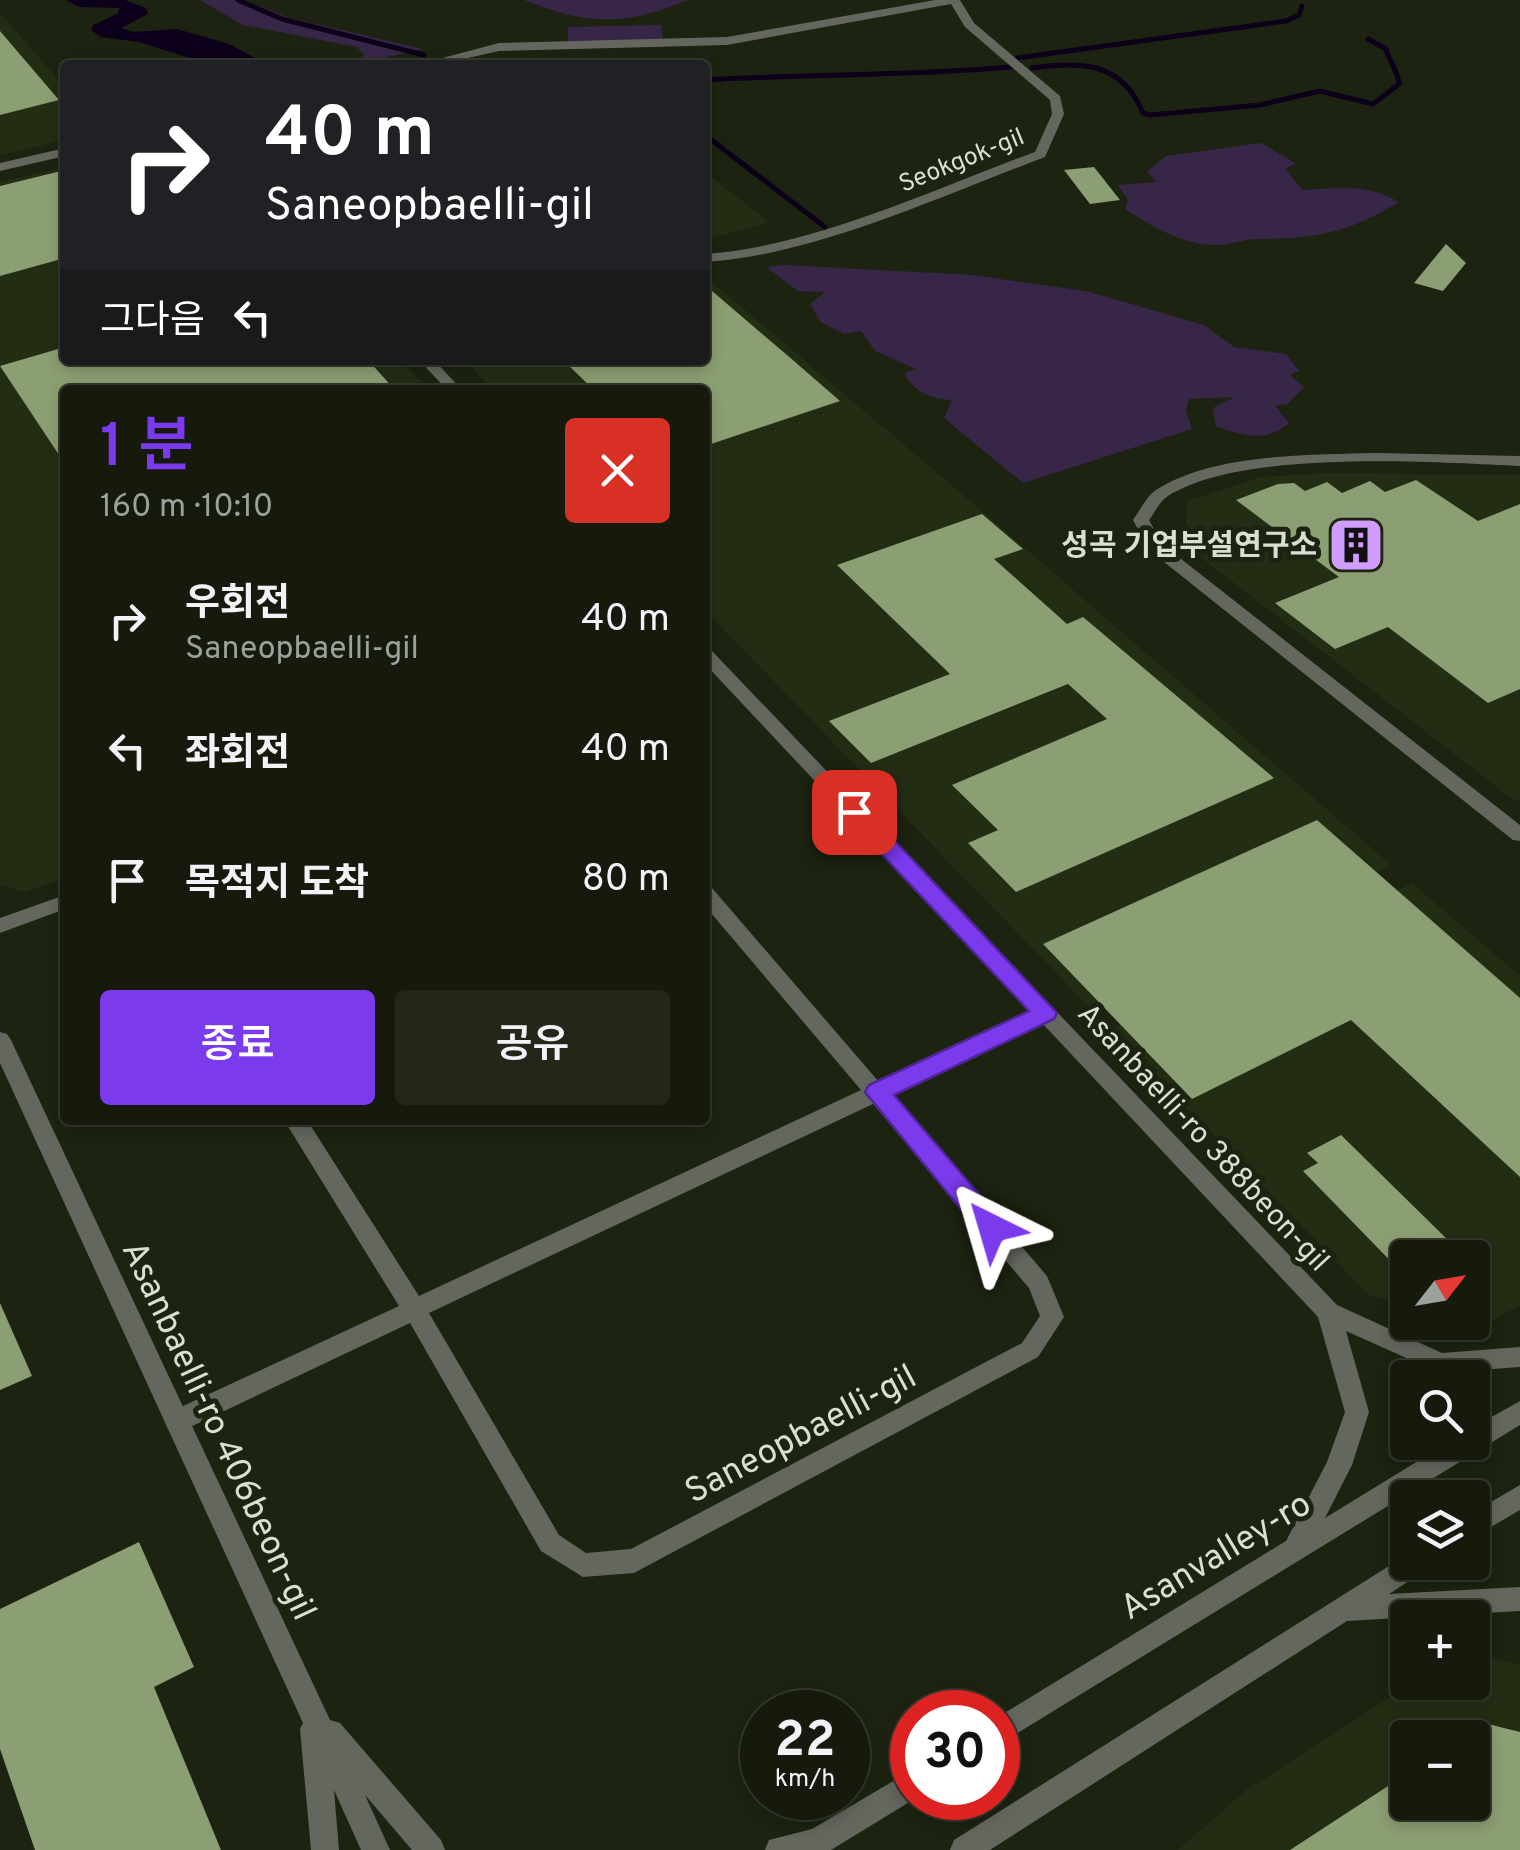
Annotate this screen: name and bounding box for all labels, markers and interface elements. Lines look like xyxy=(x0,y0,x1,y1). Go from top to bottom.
text: 40 m xyxy=(265,92,435,181)
icon: right xyxy=(100,100,230,230)
street label: Seokgok-gil xyxy=(895,122,1030,201)
text: Saneopbaelli-gil xyxy=(265,179,594,236)
icon: left xyxy=(225,290,280,345)
text: 그다음 xyxy=(100,298,205,347)
text: 1 분 xyxy=(100,412,193,488)
button: close xyxy=(565,418,670,523)
text: 160 m · 10:10 xyxy=(100,488,273,528)
building icon: 성곡 기업부설연구소 xyxy=(1326,515,1386,575)
place label: 성곡 기업부설연구소 xyxy=(1061,529,1317,566)
text: 우회전 xyxy=(185,581,290,630)
icon: right xyxy=(100,593,155,648)
text: 40 m xyxy=(581,596,670,645)
text: Saneopbaelli-gil xyxy=(185,630,419,670)
icon: left xyxy=(100,723,155,778)
text: 40 m xyxy=(581,726,670,775)
text: 좌회전 xyxy=(185,731,290,780)
pin xyxy=(812,770,897,855)
icon: arrive xyxy=(827,785,882,840)
icon: arrive xyxy=(100,853,155,908)
text: 80 m xyxy=(582,856,670,905)
text: 목적지 도착 xyxy=(185,861,369,910)
button: 종료 xyxy=(100,990,375,1105)
button: 공유 xyxy=(395,990,670,1105)
street label: Asanbaelli-ro 388beon-gil xyxy=(1068,997,1336,1281)
position arrow xyxy=(940,1176,1044,1280)
street label: Asanbaelli-ro 406beon-gil xyxy=(110,1235,325,1628)
north arrow xyxy=(1390,1240,1490,1340)
map controls xyxy=(1390,1240,1490,1820)
street label: Saneopbaelli-gil xyxy=(678,1356,925,1515)
button: search xyxy=(1390,1360,1490,1460)
button: layers xyxy=(1390,1480,1490,1580)
street label: Asanvalley-ro xyxy=(1113,1483,1320,1632)
button: + xyxy=(1390,1600,1490,1700)
speed limit sign: 30 xyxy=(890,1690,1020,1820)
text: 22 xyxy=(774,1711,836,1774)
button: − xyxy=(1390,1720,1490,1820)
text: km/h xyxy=(775,1764,835,1796)

